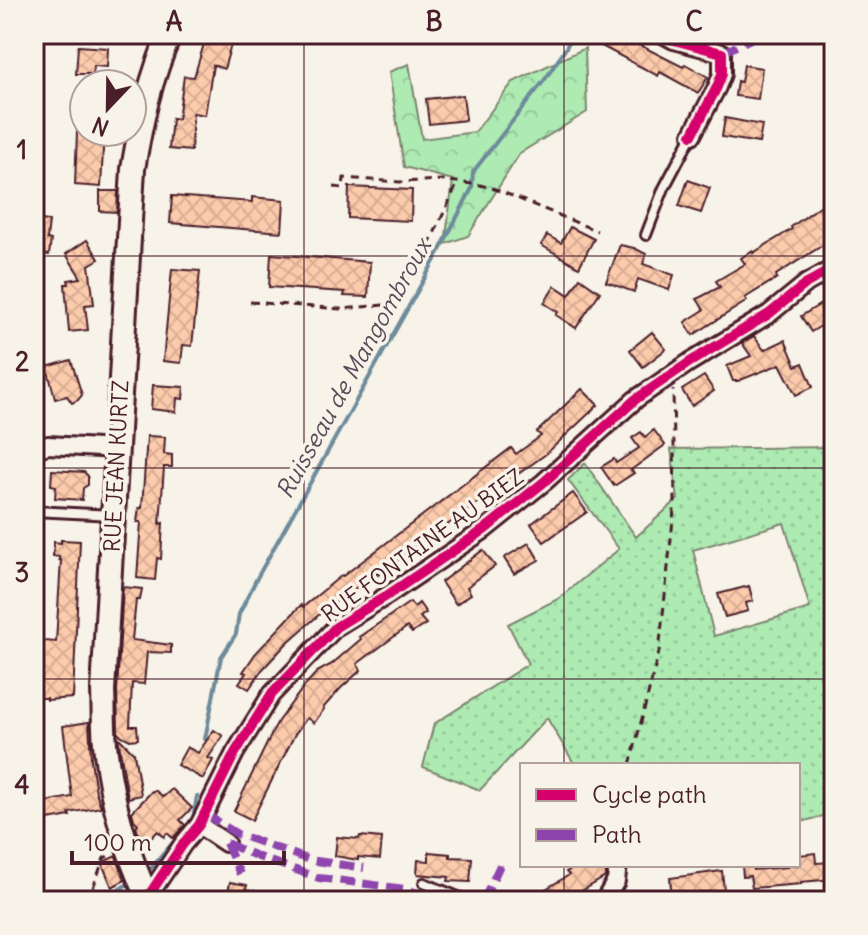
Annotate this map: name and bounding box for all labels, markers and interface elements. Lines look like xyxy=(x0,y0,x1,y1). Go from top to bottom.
text: A xyxy=(166,5,183,38)
text: B xyxy=(425,5,443,38)
text: C xyxy=(685,5,703,38)
north arrow xyxy=(68,68,148,148)
text: N xyxy=(88,111,113,142)
text: 1 xyxy=(17,133,27,166)
water label: Ruisseau de Mangombroux xyxy=(269,231,438,503)
text: 2 xyxy=(15,345,29,378)
street label: RUE JEAN KURTZ xyxy=(98,379,134,553)
street label: RUE FONTAINE AU BIEZ xyxy=(315,462,529,628)
text: 3 xyxy=(15,556,29,589)
legend xyxy=(520,763,800,867)
text: 4 xyxy=(14,768,30,801)
text: Cycle path xyxy=(592,779,707,809)
scale bar xyxy=(72,815,284,865)
text: Path xyxy=(592,819,642,849)
text: 100 m xyxy=(84,827,152,857)

